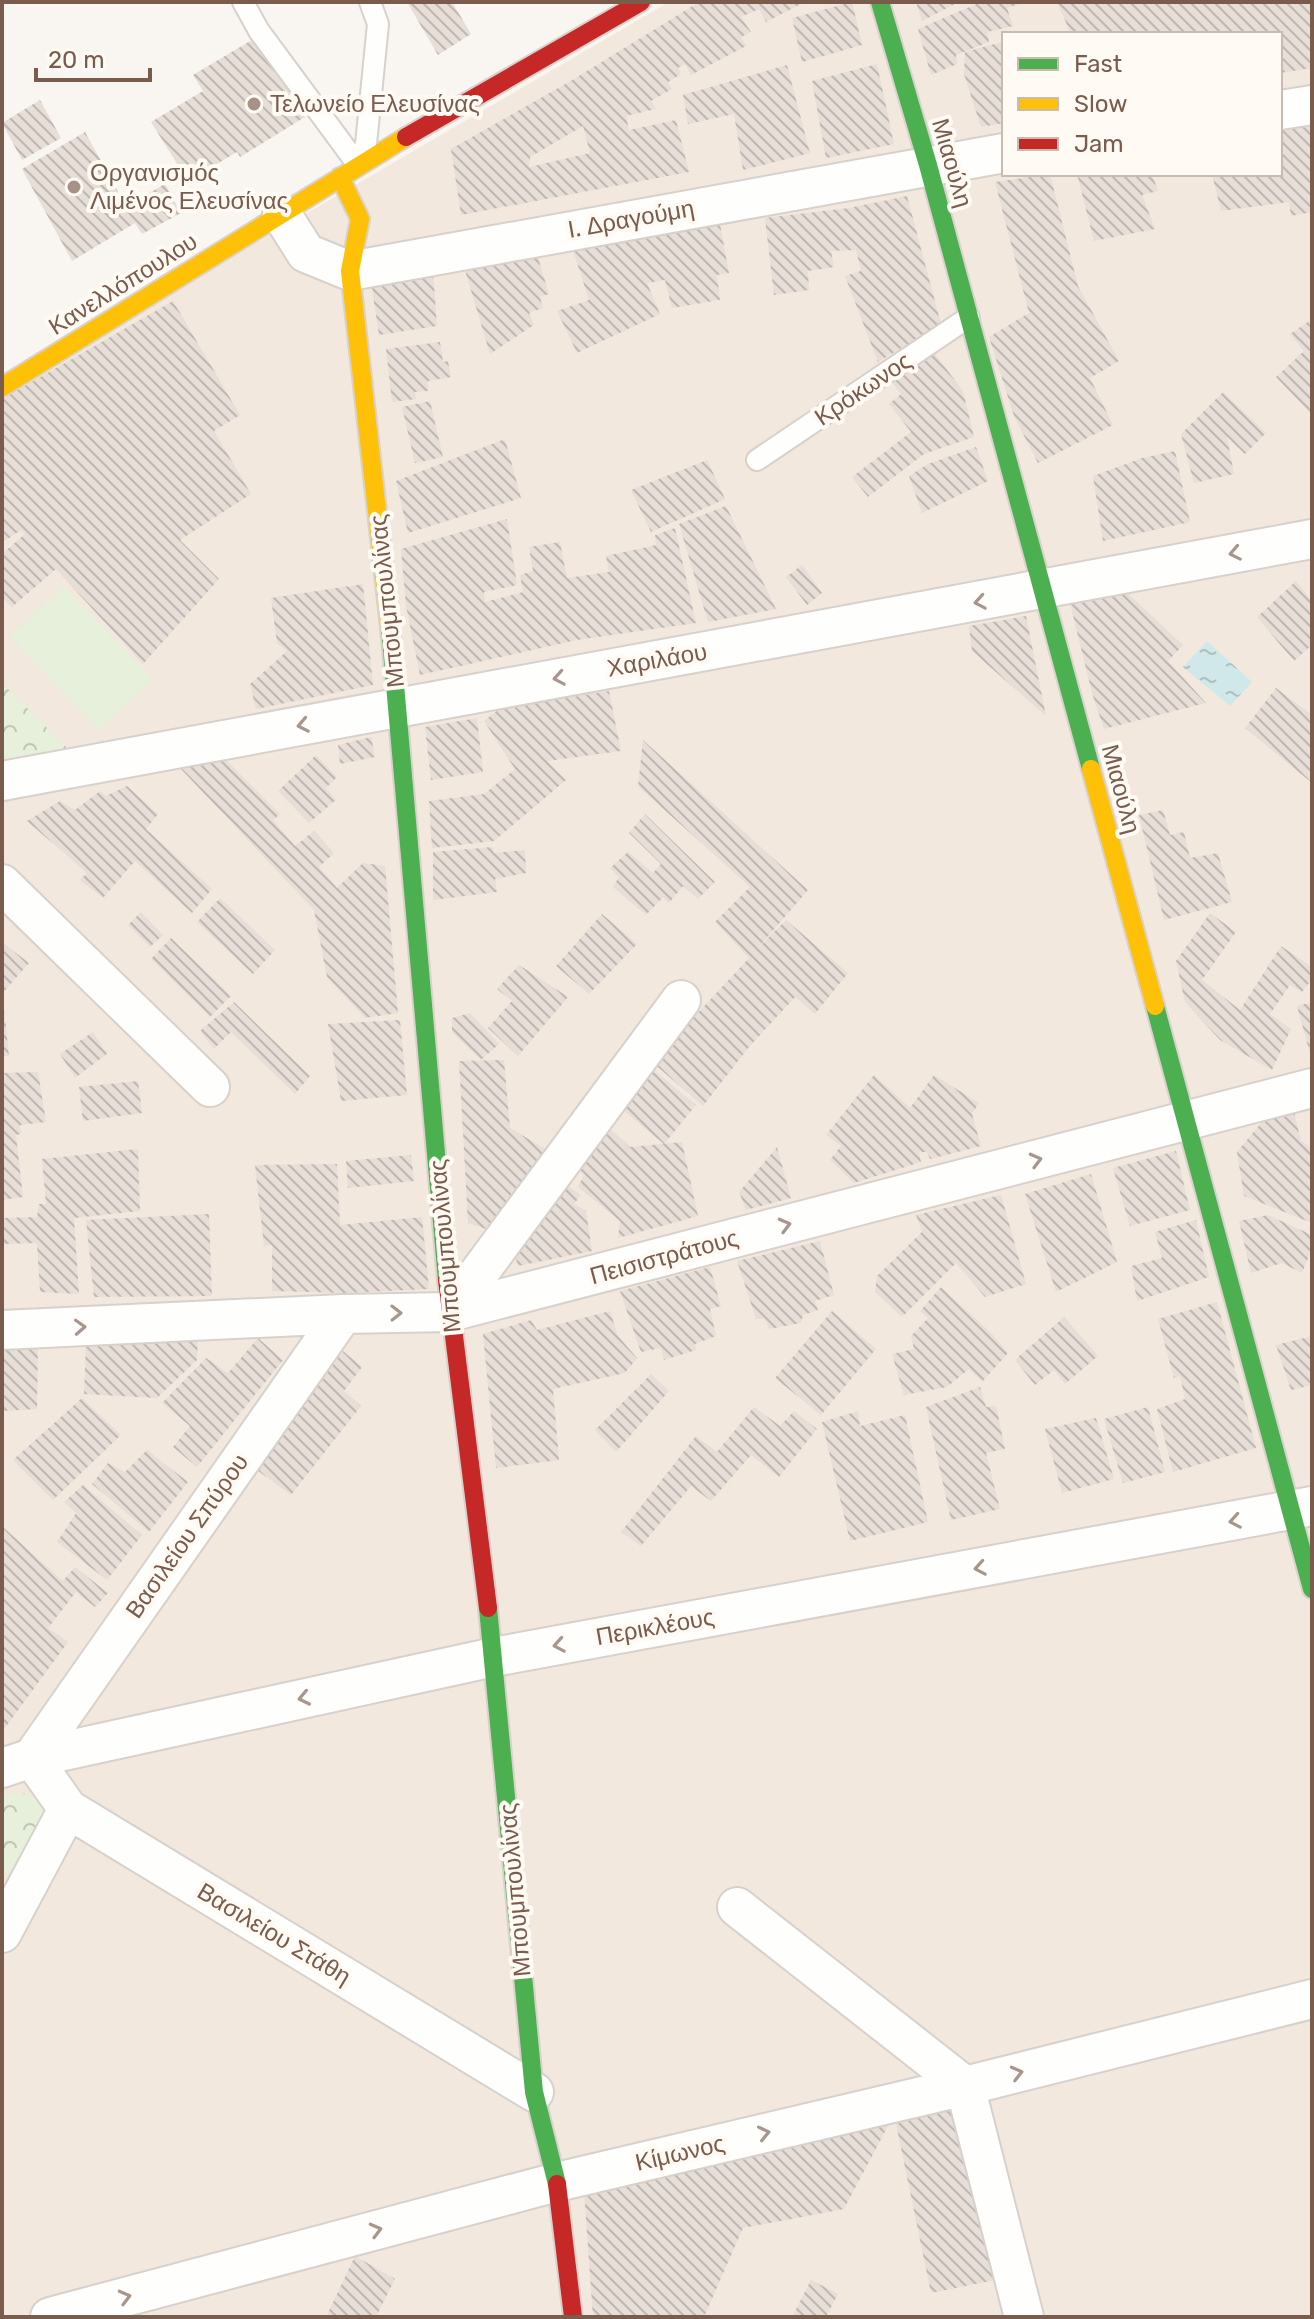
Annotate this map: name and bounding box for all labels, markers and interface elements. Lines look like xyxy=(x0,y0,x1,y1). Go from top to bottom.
scale bar xyxy=(36,32,150,82)
legend xyxy=(1002,32,1282,176)
text: 20 m xyxy=(48,46,105,74)
text: Fast xyxy=(1074,50,1122,78)
place label: Τελωνείο Ελευσίνας xyxy=(270,90,480,118)
text: Slow xyxy=(1074,90,1127,118)
marker: Τελωνείο Ελευσίνας xyxy=(245,95,263,113)
street label: Μιαούλη xyxy=(926,115,978,211)
text: Jam xyxy=(1074,130,1124,158)
place label: Οργανισμός Λιμένος Ελευσίνας xyxy=(90,159,288,215)
marker: Οργανισμός Λιμένος Ελευσίνας xyxy=(65,178,83,196)
street label: Ι. Δραγούμη xyxy=(566,194,696,244)
street label: Κανελλόπουλου xyxy=(44,227,202,341)
street label: Κρόκωνος xyxy=(809,347,917,431)
street label: Μπουμπουλίνας xyxy=(364,513,410,689)
one-way arrow xyxy=(1229,544,1242,561)
one-way arrow xyxy=(973,592,987,609)
street label: Χαριλάου xyxy=(605,637,709,683)
one-way arrow xyxy=(552,668,566,685)
one-way arrow xyxy=(296,715,310,732)
street label: Μιαούλη xyxy=(1096,741,1146,837)
one-way arrow xyxy=(1029,1153,1043,1170)
street label: Μπουμπουλίνας xyxy=(423,1158,467,1334)
one-way arrow xyxy=(777,1218,791,1235)
street label: Πεισιστράτους xyxy=(587,1224,741,1290)
one-way arrow xyxy=(390,1304,403,1322)
one-way arrow xyxy=(74,1318,87,1335)
street label: Βασιλείου Σπύρου xyxy=(120,1449,254,1623)
one-way arrow xyxy=(1229,1511,1242,1528)
one-way arrow xyxy=(973,1558,986,1575)
street label: Περικλέους xyxy=(594,1603,716,1651)
one-way arrow xyxy=(552,1635,565,1652)
one-way arrow xyxy=(298,1689,312,1706)
street label: Μπουμπουλίνας xyxy=(493,1802,537,1978)
street label: Βασιλείου Στάθη xyxy=(192,1877,356,1991)
one-way arrow xyxy=(1010,2066,1024,2083)
one-way arrow xyxy=(757,2125,771,2142)
street label: Κίμωνος xyxy=(633,2129,727,2177)
one-way arrow xyxy=(369,2222,383,2239)
one-way arrow xyxy=(118,2289,132,2306)

